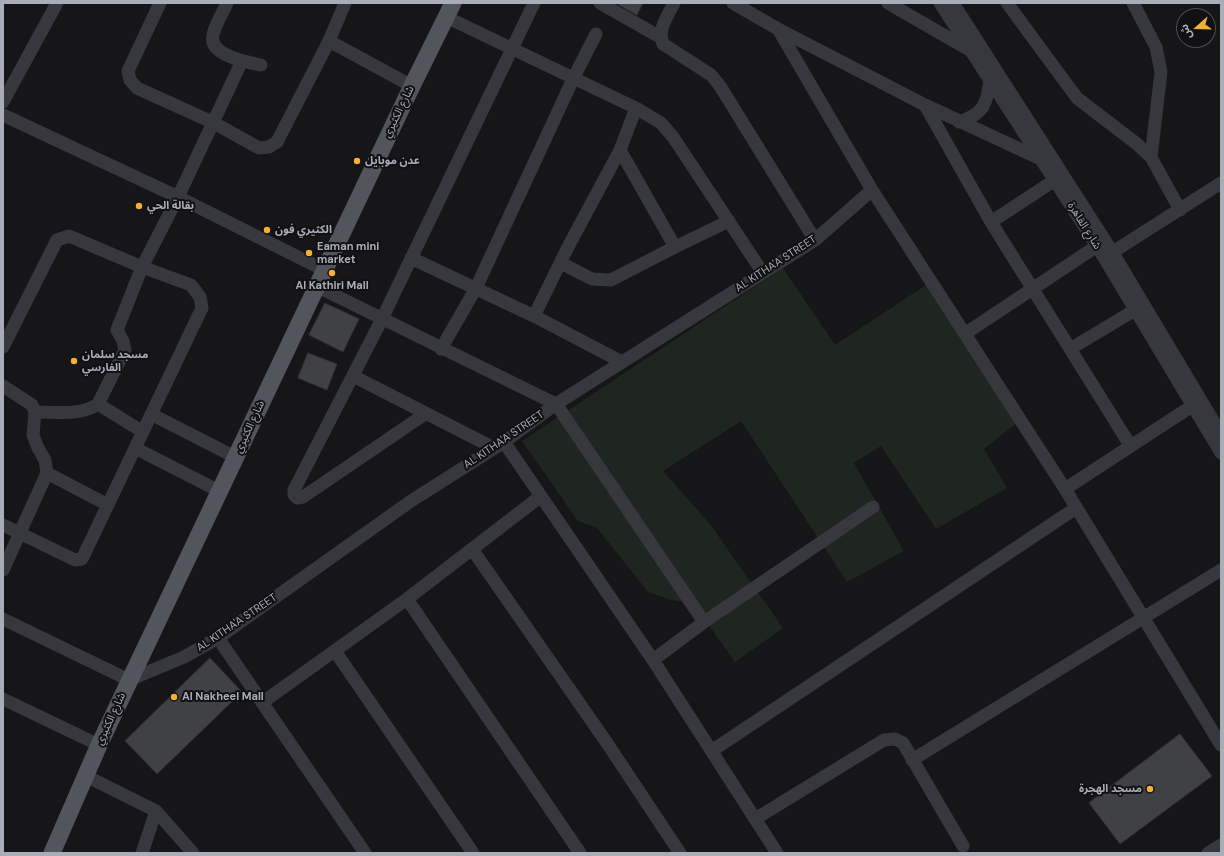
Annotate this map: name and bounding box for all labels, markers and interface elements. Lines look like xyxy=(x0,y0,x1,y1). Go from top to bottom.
north arrow xyxy=(1176,8,1216,48)
text: ش xyxy=(1177,22,1195,41)
street label: شارع الكثيري xyxy=(381,84,417,140)
place label: عدن موبايل xyxy=(365,154,420,168)
marker: عدن موبايل xyxy=(352,156,362,166)
place label: بقالة الحي xyxy=(147,199,194,213)
street label: شارع القاهرة xyxy=(1064,200,1104,252)
marker: بقالة الحي xyxy=(134,201,144,211)
place label: الكثيري فون xyxy=(275,223,332,237)
marker: الكثيري فون xyxy=(262,225,272,235)
street label: AL KITHA'A STREET xyxy=(733,233,819,295)
place label: Eaman mini market xyxy=(317,240,379,266)
marker: Eaman mini market xyxy=(304,248,314,258)
marker: Al Kathiri Mall xyxy=(327,268,337,278)
place label: Al Kathiri Mall xyxy=(295,279,369,293)
place label: مسجد سلمان الفارسي xyxy=(82,348,148,374)
marker: مسجد سلمان الفارسي xyxy=(69,356,79,366)
street label: شارع الكثيري xyxy=(232,399,268,455)
street label: AL KITHA'A STREET xyxy=(461,408,547,472)
street label: AL KITHA'A STREET xyxy=(194,591,280,655)
place label: Al Nakheel Mall xyxy=(182,690,264,704)
street label: شارع الكثيري xyxy=(93,691,129,747)
marker: Al Nakheel Mall xyxy=(169,692,179,702)
place label: مسجد الهجرة xyxy=(1079,782,1142,796)
marker: مسجد الهجرة xyxy=(1145,784,1155,794)

